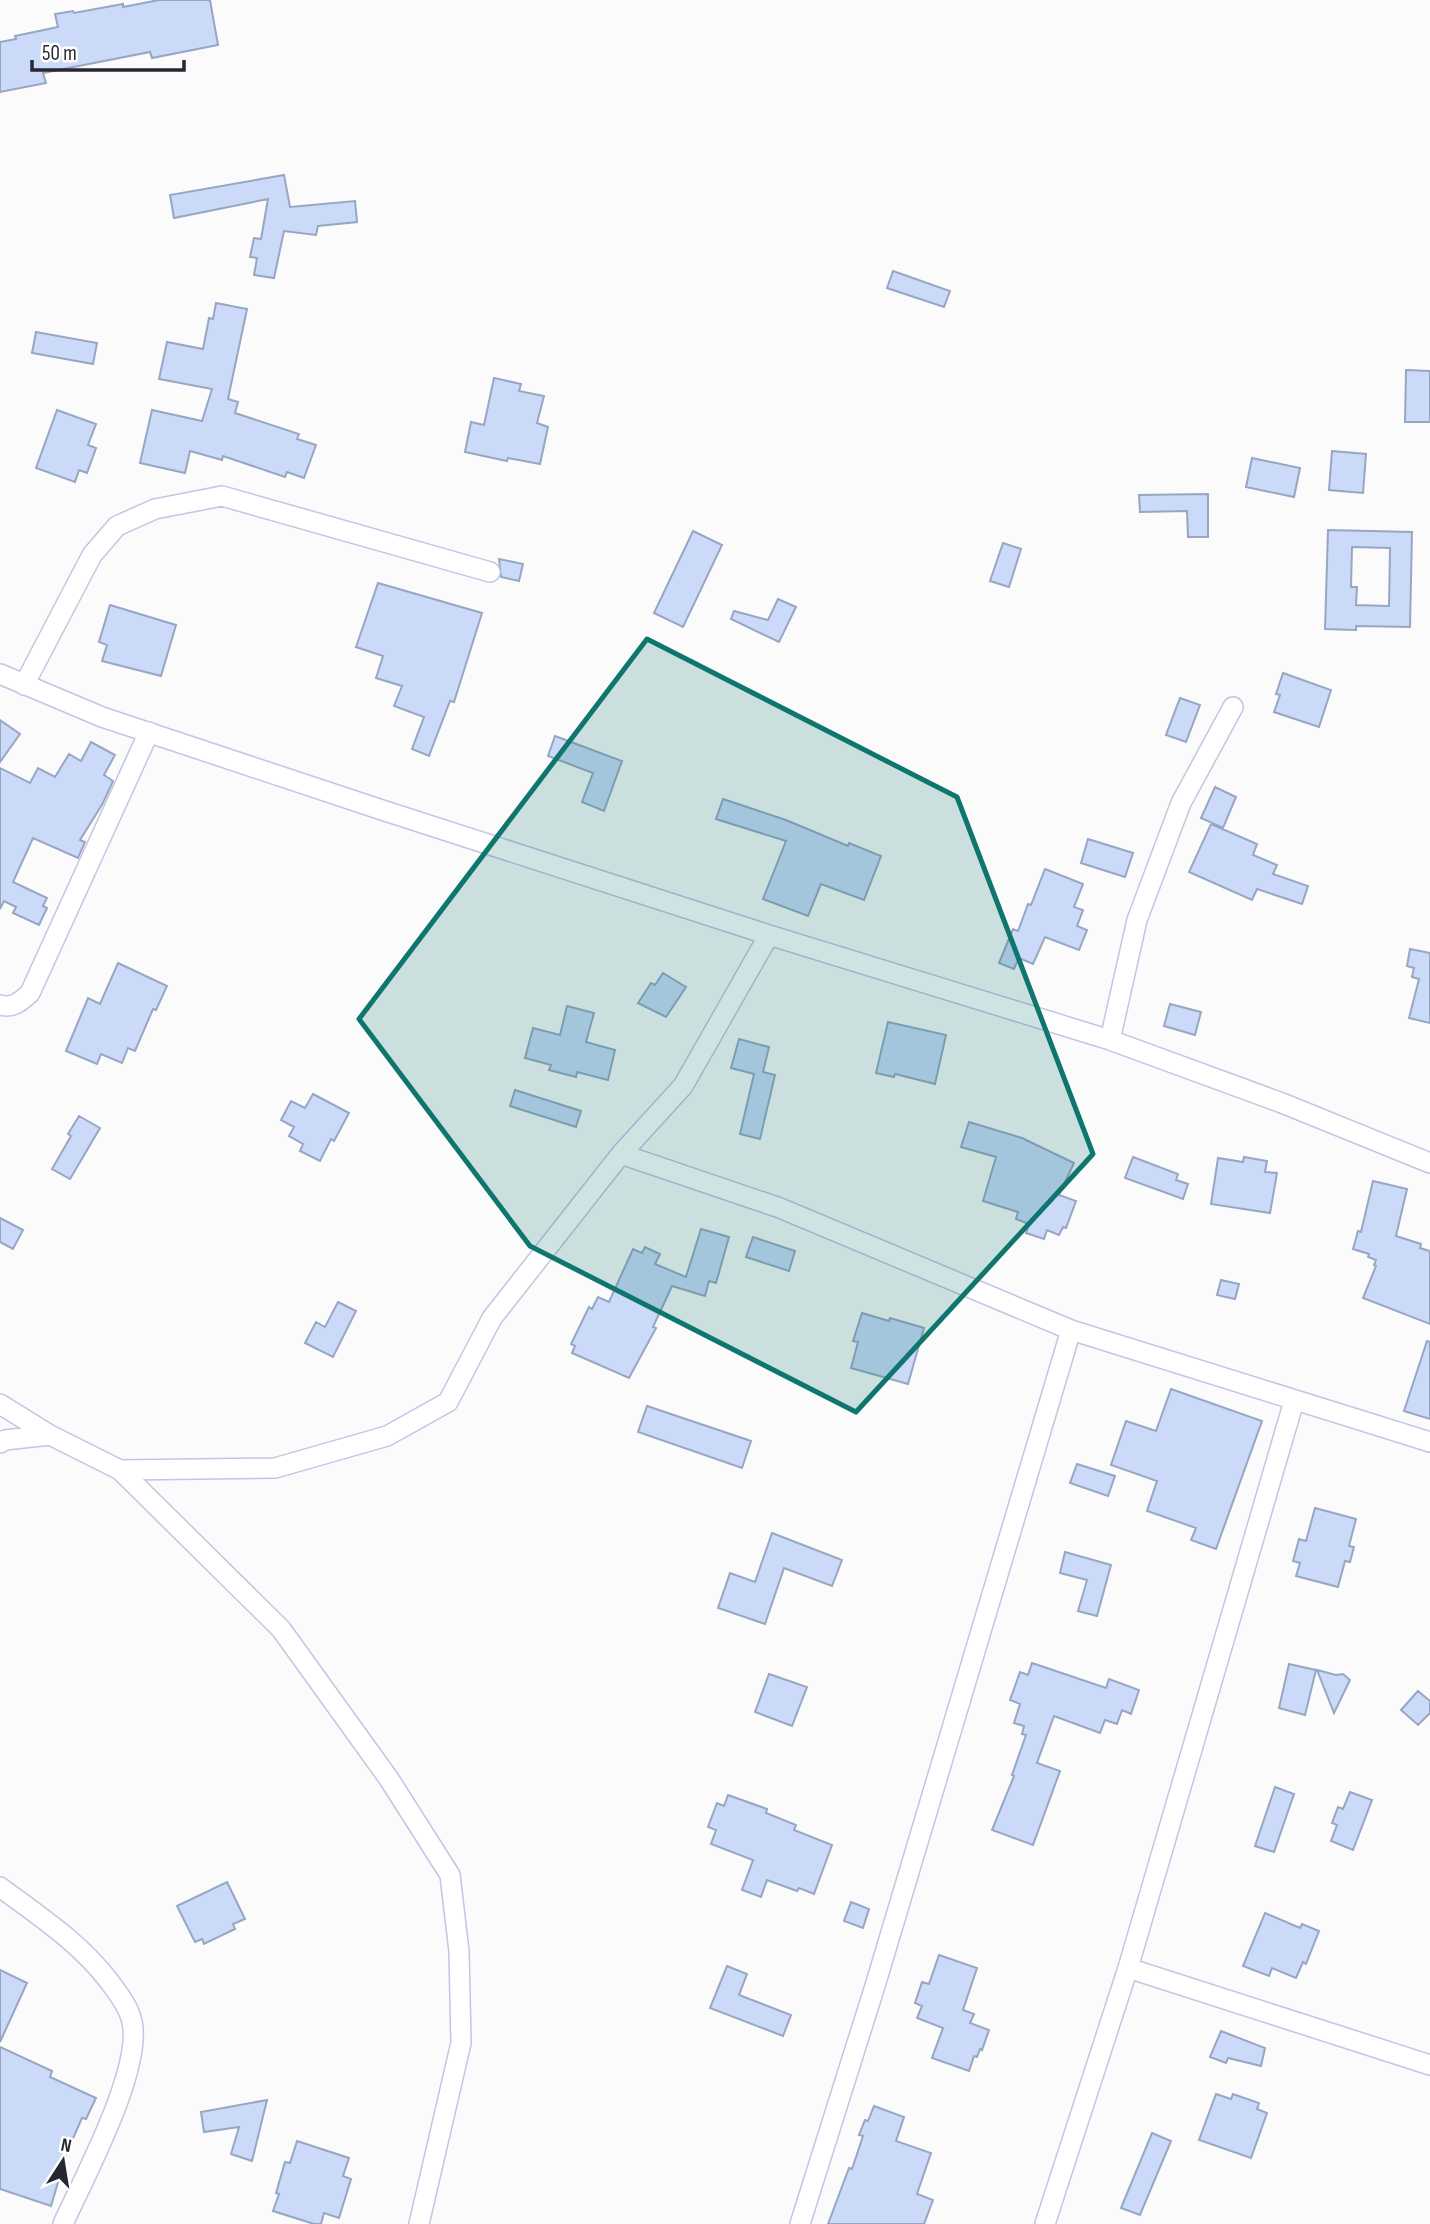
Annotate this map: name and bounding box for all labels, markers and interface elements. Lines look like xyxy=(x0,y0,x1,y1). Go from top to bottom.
scale bar xyxy=(32,28,184,72)
text: 50 m xyxy=(42,41,77,66)
north arrow xyxy=(28,2126,98,2196)
text: N xyxy=(59,2134,74,2158)

